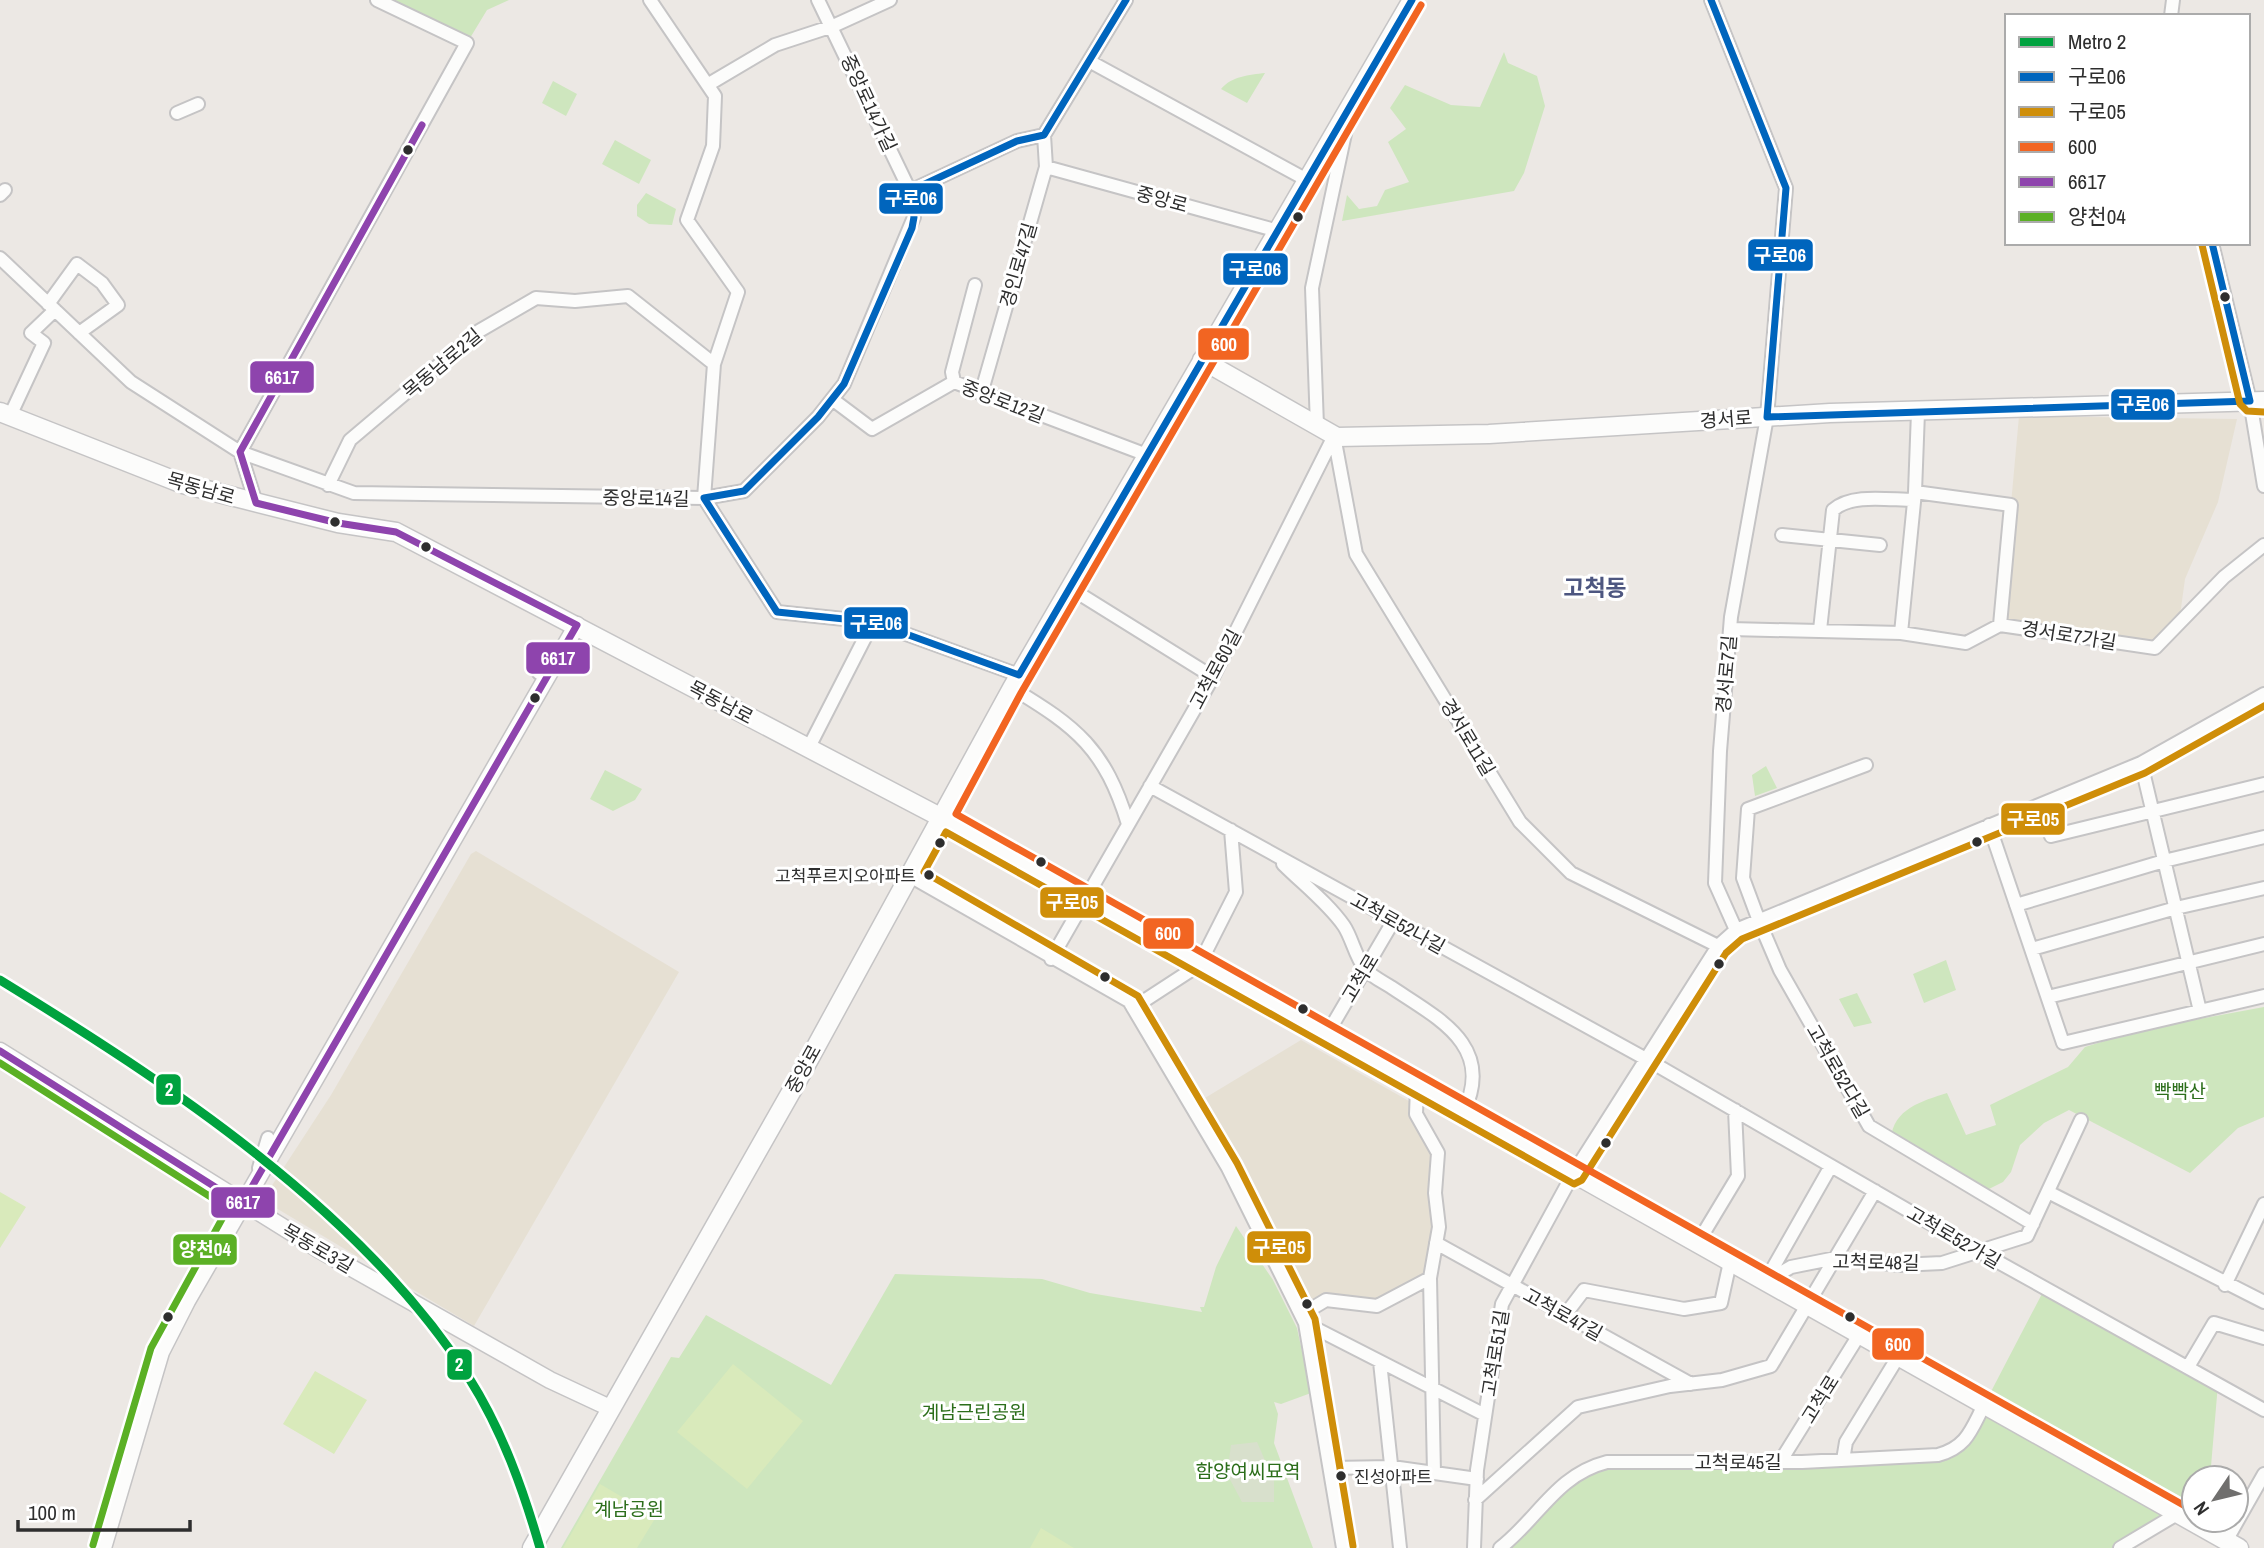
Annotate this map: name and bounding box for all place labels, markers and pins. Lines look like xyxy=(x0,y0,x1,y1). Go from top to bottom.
unlabelled marker xyxy=(401,143,415,157)
unlabelled marker xyxy=(1291,210,1305,224)
unlabelled marker xyxy=(2218,290,2232,304)
unlabelled marker xyxy=(328,515,342,529)
unlabelled marker xyxy=(419,540,433,554)
unlabelled marker xyxy=(528,691,542,705)
unlabelled marker xyxy=(1970,835,1984,849)
unlabelled marker xyxy=(933,836,947,850)
unlabelled marker xyxy=(1034,855,1048,869)
place label: 고척푸르지오아파트 xyxy=(775,864,916,887)
marker: 고척푸르지오아파트 xyxy=(922,868,936,882)
unlabelled marker xyxy=(1712,957,1726,971)
unlabelled marker xyxy=(1098,970,1112,984)
unlabelled marker xyxy=(1296,1002,1310,1016)
unlabelled marker xyxy=(1599,1136,1613,1150)
unlabelled marker xyxy=(1300,1297,1314,1311)
unlabelled marker xyxy=(161,1310,175,1324)
unlabelled marker xyxy=(1843,1310,1857,1324)
place label: 진성아파트 xyxy=(1354,1465,1432,1488)
marker: 진성아파트 xyxy=(1334,1469,1348,1483)

